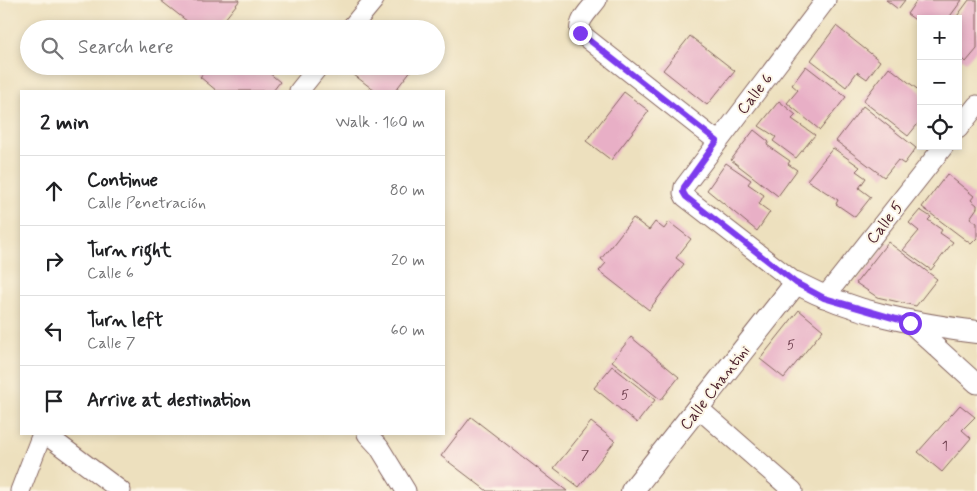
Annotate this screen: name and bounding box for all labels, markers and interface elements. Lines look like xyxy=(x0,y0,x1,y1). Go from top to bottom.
map controls xyxy=(917,15,962,150)
button: + xyxy=(917,15,962,60)
search box xyxy=(20,20,445,75)
route end xyxy=(569,22,592,45)
icon: search xyxy=(38,34,66,62)
text: Search here xyxy=(78,35,174,60)
button: − xyxy=(917,60,962,105)
street label: Calle 6 xyxy=(732,69,778,119)
button: locate xyxy=(917,105,962,150)
text: 2 min xyxy=(40,109,89,137)
text: Walk · 160 m xyxy=(335,112,425,133)
text: Continue xyxy=(87,168,158,193)
icon: ahead xyxy=(40,177,68,205)
text: 80 m xyxy=(390,180,425,201)
text: Calle Penetración xyxy=(87,193,206,214)
street label: Calle 5 xyxy=(862,197,908,248)
text: Turn right xyxy=(87,238,171,263)
icon: right xyxy=(40,247,68,275)
text: 20 m xyxy=(391,250,425,271)
text: Calle 6 xyxy=(87,263,134,284)
text: Turn left xyxy=(87,308,163,333)
route start xyxy=(899,312,922,335)
icon: left xyxy=(40,317,68,345)
text: 60 m xyxy=(391,320,425,341)
text: Calle 7 xyxy=(87,333,135,354)
house number: 5 xyxy=(787,336,795,354)
street label: Calle Chantini xyxy=(675,341,755,435)
house number: 5 xyxy=(621,386,629,404)
icon: arrive xyxy=(40,387,68,415)
text: Arrive at destination xyxy=(87,388,251,413)
house number: 1 xyxy=(942,437,948,455)
house number: 7 xyxy=(581,446,590,464)

